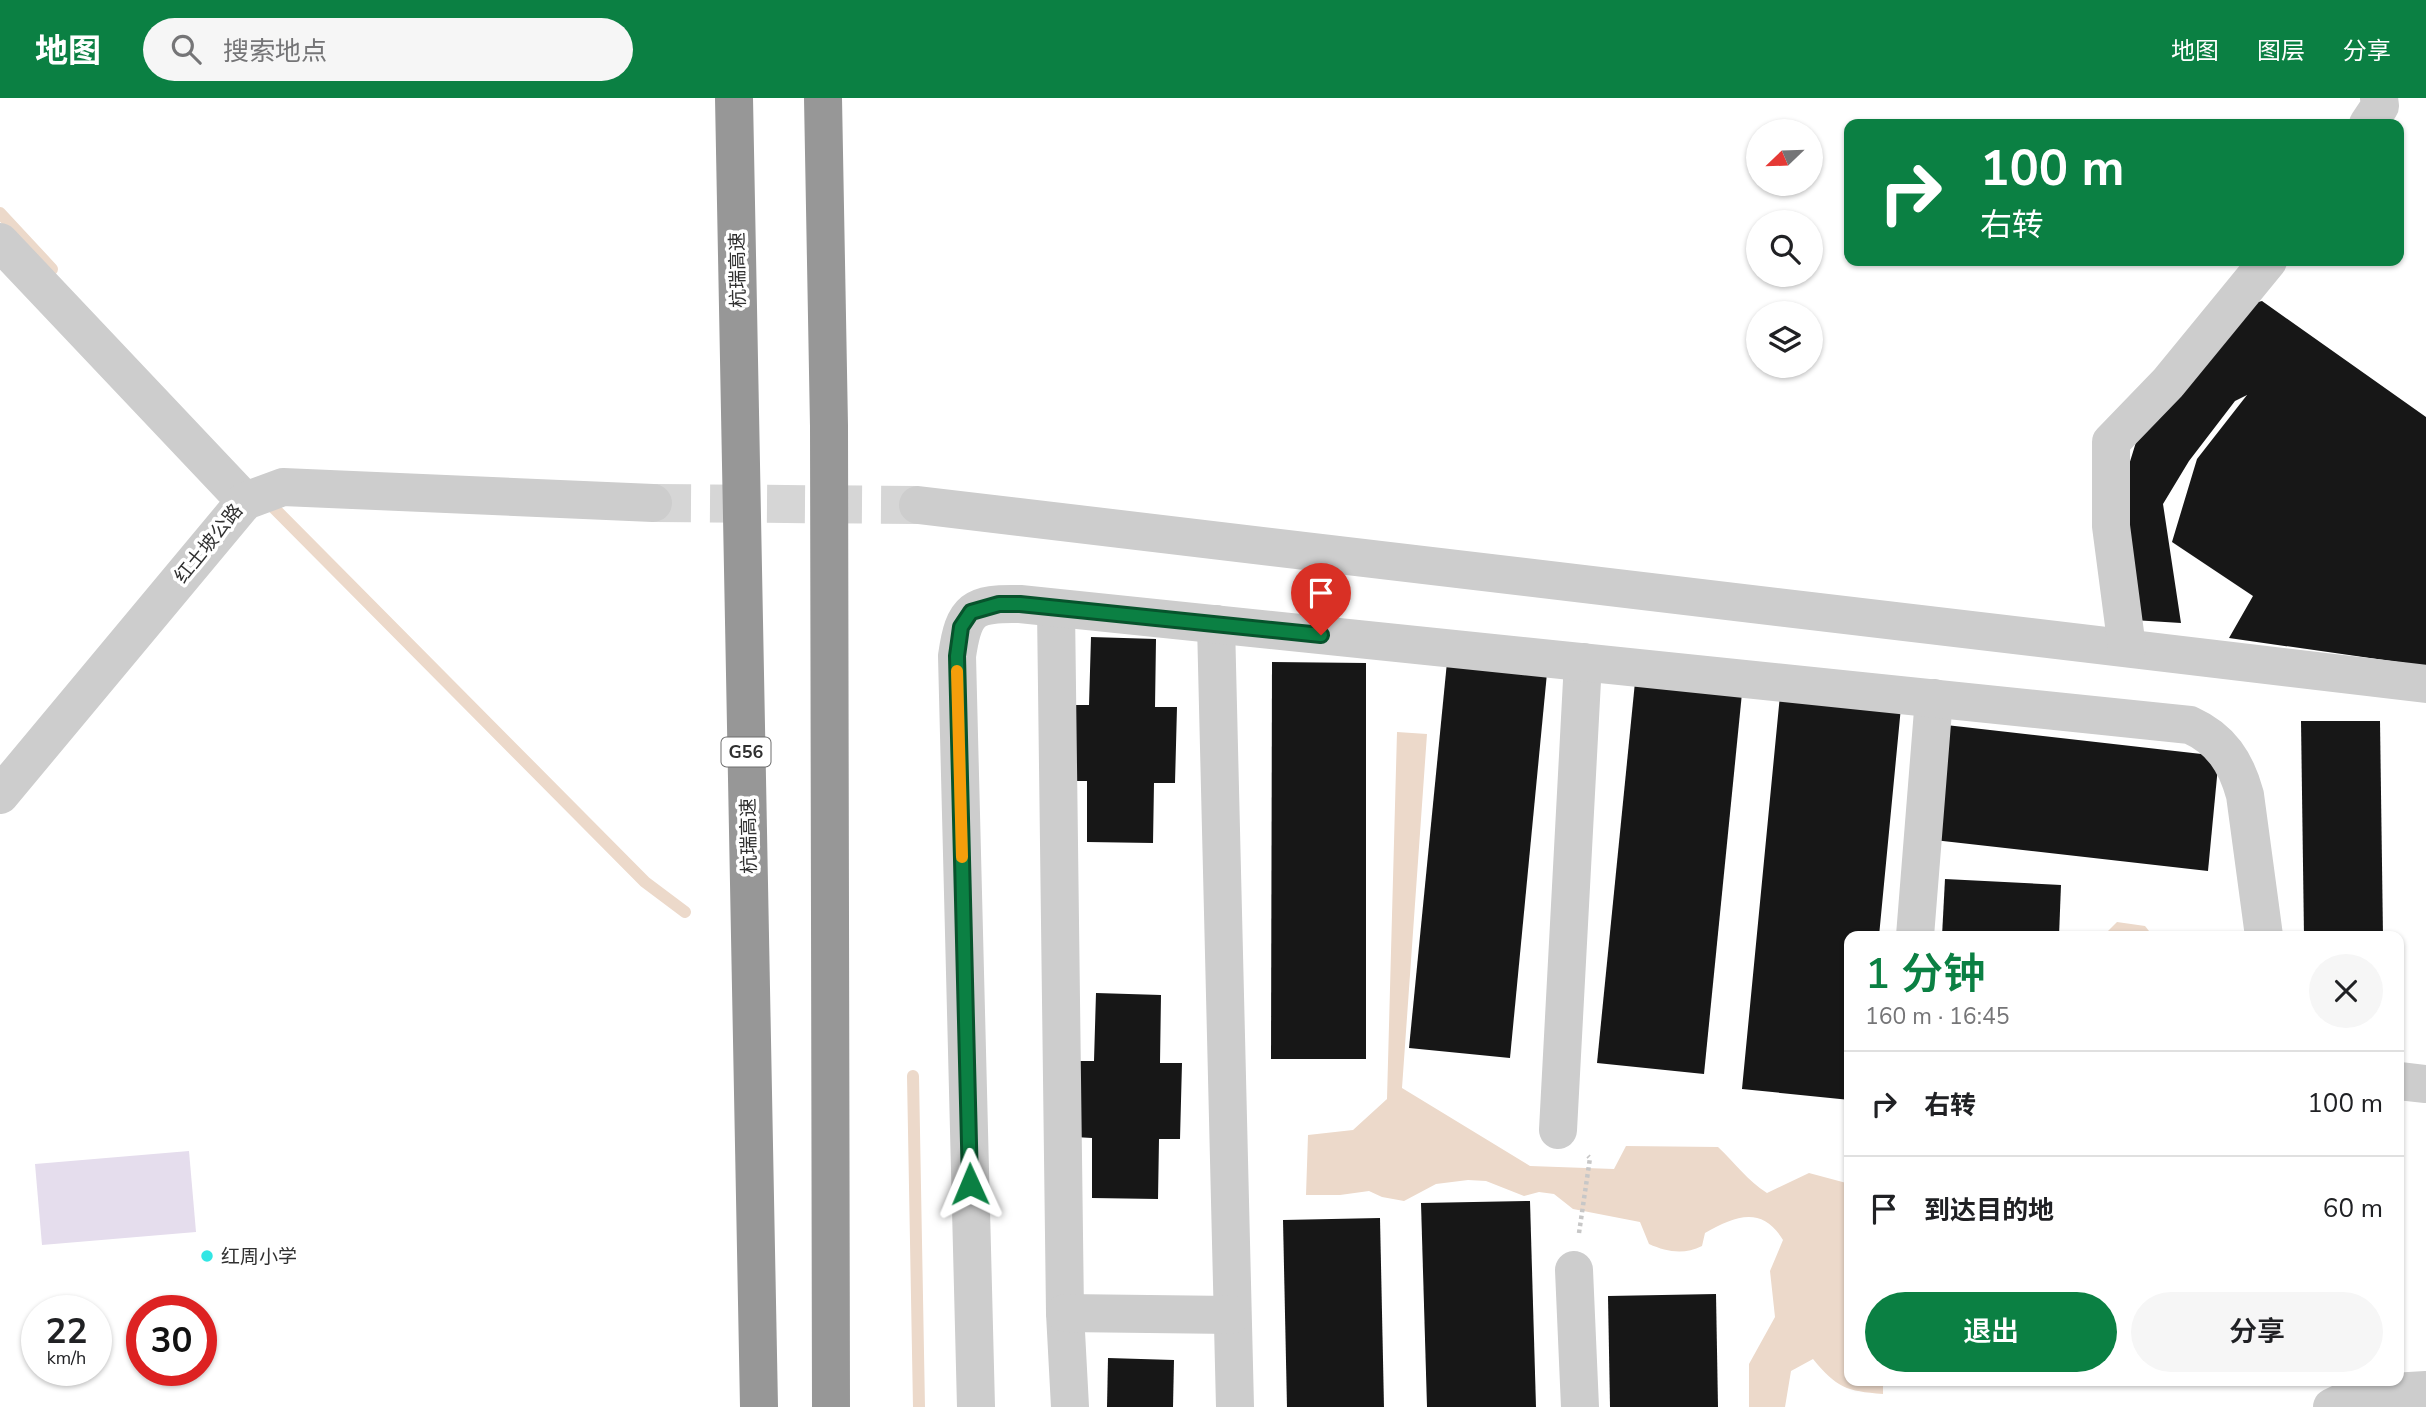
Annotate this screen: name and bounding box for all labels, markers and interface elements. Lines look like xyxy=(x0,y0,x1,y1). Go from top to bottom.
search box xyxy=(143,18,633,81)
text: 地图 xyxy=(35,29,101,74)
icon: search xyxy=(167,30,205,68)
text: 搜索地点 xyxy=(223,34,327,69)
text: 地图 xyxy=(2171,35,2219,67)
text: 图层 xyxy=(2257,35,2305,67)
text: 分享 xyxy=(2343,35,2391,67)
north arrow xyxy=(1746,119,1824,196)
map controls xyxy=(1746,119,1823,378)
text: 100 m xyxy=(1980,135,2124,202)
icon: right xyxy=(1865,147,1956,238)
text: 右转 xyxy=(1980,204,2044,247)
button: search xyxy=(1746,210,1823,287)
street label: 杭瑞高速 xyxy=(724,232,752,308)
button: layers xyxy=(1746,301,1823,378)
street label: 红土坡公路 xyxy=(169,499,249,589)
pin xyxy=(1291,563,1351,635)
icon: arrive xyxy=(1302,574,1340,612)
road number: G56 xyxy=(722,738,770,766)
street label: 杭瑞高速 xyxy=(735,798,763,874)
text: 1 分钟 xyxy=(1865,946,1985,1003)
button: close xyxy=(2309,954,2383,1028)
text: 160 m · 16:45 xyxy=(1865,1001,2010,1032)
icon: right xyxy=(1865,1085,1903,1123)
text: 100 m xyxy=(2307,1086,2383,1121)
text: 右转 xyxy=(1924,1088,1976,1123)
position arrow xyxy=(933,1147,1007,1221)
icon: arrive xyxy=(1865,1190,1903,1228)
text: 60 m xyxy=(2323,1191,2383,1226)
text: 到达目的地 xyxy=(1924,1193,2054,1228)
place label: 红周小学 xyxy=(221,1244,297,1270)
marker: 红周小学 xyxy=(199,1248,215,1264)
button: 退出 xyxy=(1865,1292,2117,1372)
button: 分享 xyxy=(2131,1292,2383,1372)
speed limit sign: 30 xyxy=(126,1295,217,1386)
text: 22 xyxy=(45,1308,88,1355)
text: km/h xyxy=(47,1346,86,1370)

